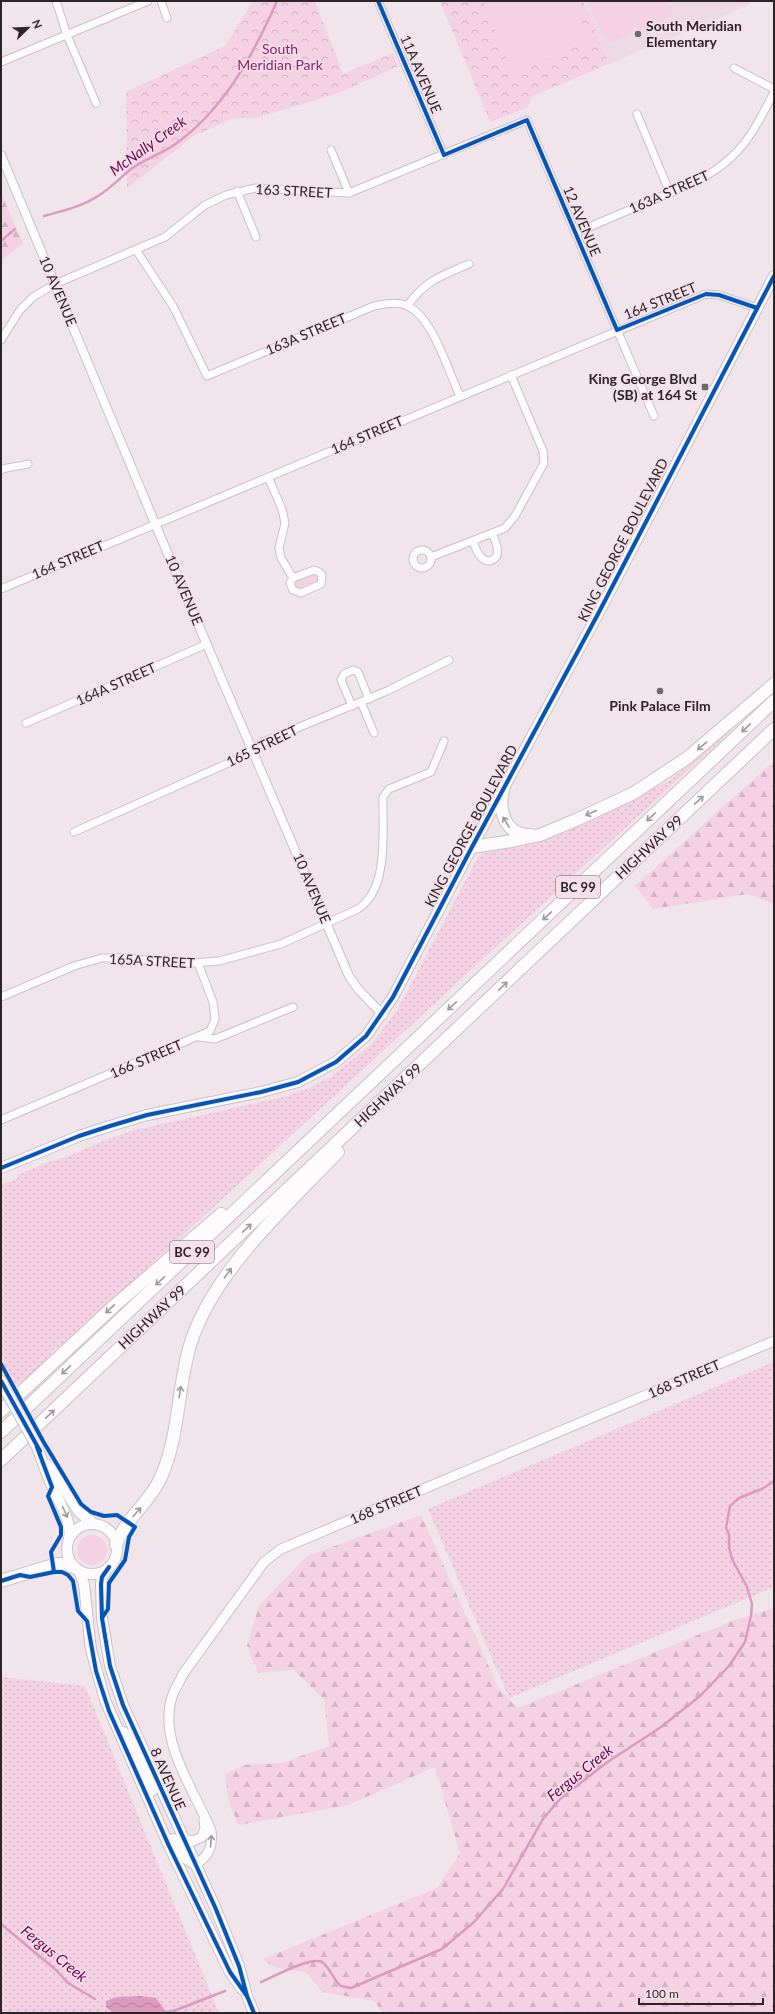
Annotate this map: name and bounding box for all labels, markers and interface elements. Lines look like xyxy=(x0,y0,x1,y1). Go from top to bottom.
north arrow xyxy=(8,8,48,48)
text: N xyxy=(30,17,45,30)
place label: South Meridian Elementary xyxy=(646,17,742,50)
marker: South Meridian Elementary xyxy=(633,29,643,39)
street label: 11A AVENUE xyxy=(397,32,446,116)
park label: South Meridian Park xyxy=(237,40,324,73)
water label: McNally Creek xyxy=(106,111,190,179)
street label: 163A STREET xyxy=(626,166,712,217)
street label: 163 STREET xyxy=(255,180,334,201)
street label: 12 AVENUE xyxy=(560,183,605,259)
street label: 10 AVENUE xyxy=(36,253,81,329)
street label: 164 STREET xyxy=(621,278,699,323)
street label: 163A STREET xyxy=(263,309,349,358)
place label: King George Blvd (SB) at 164 St xyxy=(589,370,698,403)
marker: King George Blvd (SB) at 164 St xyxy=(700,382,710,392)
street label: 164 STREET xyxy=(328,411,406,457)
street label: KING GEORGE BOULEVARD xyxy=(574,455,671,624)
street label: 164 STREET xyxy=(29,536,107,582)
street label: 10 AVENUE xyxy=(162,552,207,628)
street label: 164A STREET xyxy=(73,658,159,709)
marker: Pink Palace Film xyxy=(655,686,665,696)
place label: Pink Palace Film xyxy=(609,697,711,714)
street label: 165 STREET xyxy=(223,721,301,770)
one-way arrow xyxy=(741,723,751,733)
street label: KING GEORGE BOULEVARD xyxy=(421,742,521,910)
one-way arrow xyxy=(697,742,707,751)
one-way arrow xyxy=(693,796,703,805)
one-way arrow xyxy=(585,810,597,818)
street label: HIGHWAY 99 xyxy=(611,811,686,882)
one-way arrow xyxy=(646,813,656,822)
one-way arrow xyxy=(502,816,510,828)
street label: 10 AVENUE xyxy=(290,850,335,926)
road number: BC 99 xyxy=(556,876,600,898)
one-way arrow xyxy=(541,912,552,921)
street label: 165A STREET xyxy=(109,950,196,971)
one-way arrow xyxy=(497,982,507,991)
one-way arrow xyxy=(447,1001,457,1011)
street label: 166 STREET xyxy=(107,1035,185,1081)
street label: HIGHWAY 99 xyxy=(350,1059,425,1130)
one-way arrow xyxy=(242,1223,252,1233)
road number: BC 99 xyxy=(170,1241,214,1263)
one-way arrow xyxy=(224,1268,232,1279)
one-way arrow xyxy=(156,1276,166,1285)
street label: HIGHWAY 99 xyxy=(114,1281,189,1352)
one-way arrow xyxy=(105,1305,116,1314)
street label: 168 STREET xyxy=(645,1355,723,1401)
one-way arrow xyxy=(61,1366,71,1375)
one-way arrow xyxy=(176,1386,184,1399)
one-way arrow xyxy=(45,1409,55,1419)
street label: 168 STREET xyxy=(347,1481,425,1527)
one-way arrow xyxy=(61,1506,69,1518)
one-way arrow xyxy=(132,1507,142,1517)
water label: Fergus Creek xyxy=(543,1740,617,1804)
street label: 8 AVENUE xyxy=(147,1745,190,1813)
one-way arrow xyxy=(207,1834,215,1847)
water label: Fergus Creek xyxy=(18,1921,92,1986)
scale bar xyxy=(639,1980,763,2006)
text: 100 m xyxy=(645,1986,679,2001)

